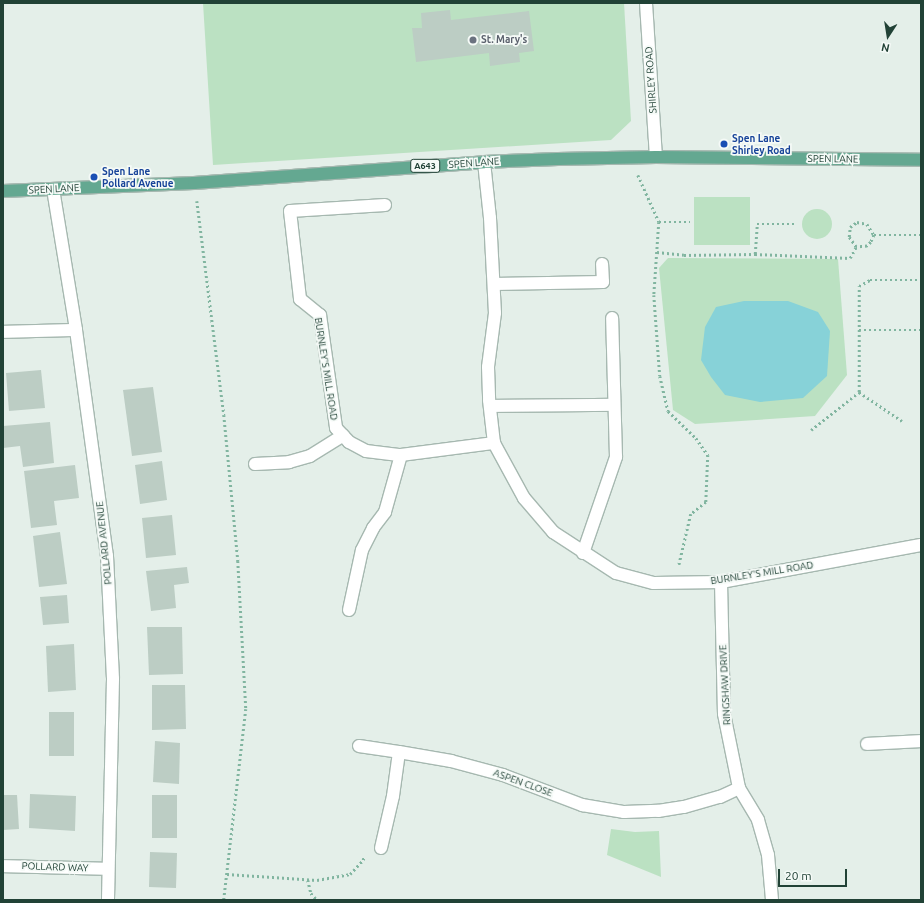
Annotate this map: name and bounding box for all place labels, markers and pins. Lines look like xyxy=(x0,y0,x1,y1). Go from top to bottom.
place label: St. Mary's xyxy=(481,34,527,46)
marker: St. Mary's xyxy=(468,35,478,45)
place label: Spen Lane Shirley Road xyxy=(732,132,791,156)
marker: Spen Lane Shirley Road xyxy=(719,139,729,149)
place label: Spen Lane Pollard Avenue xyxy=(102,165,173,188)
marker: Spen Lane Pollard Avenue xyxy=(89,172,99,182)

